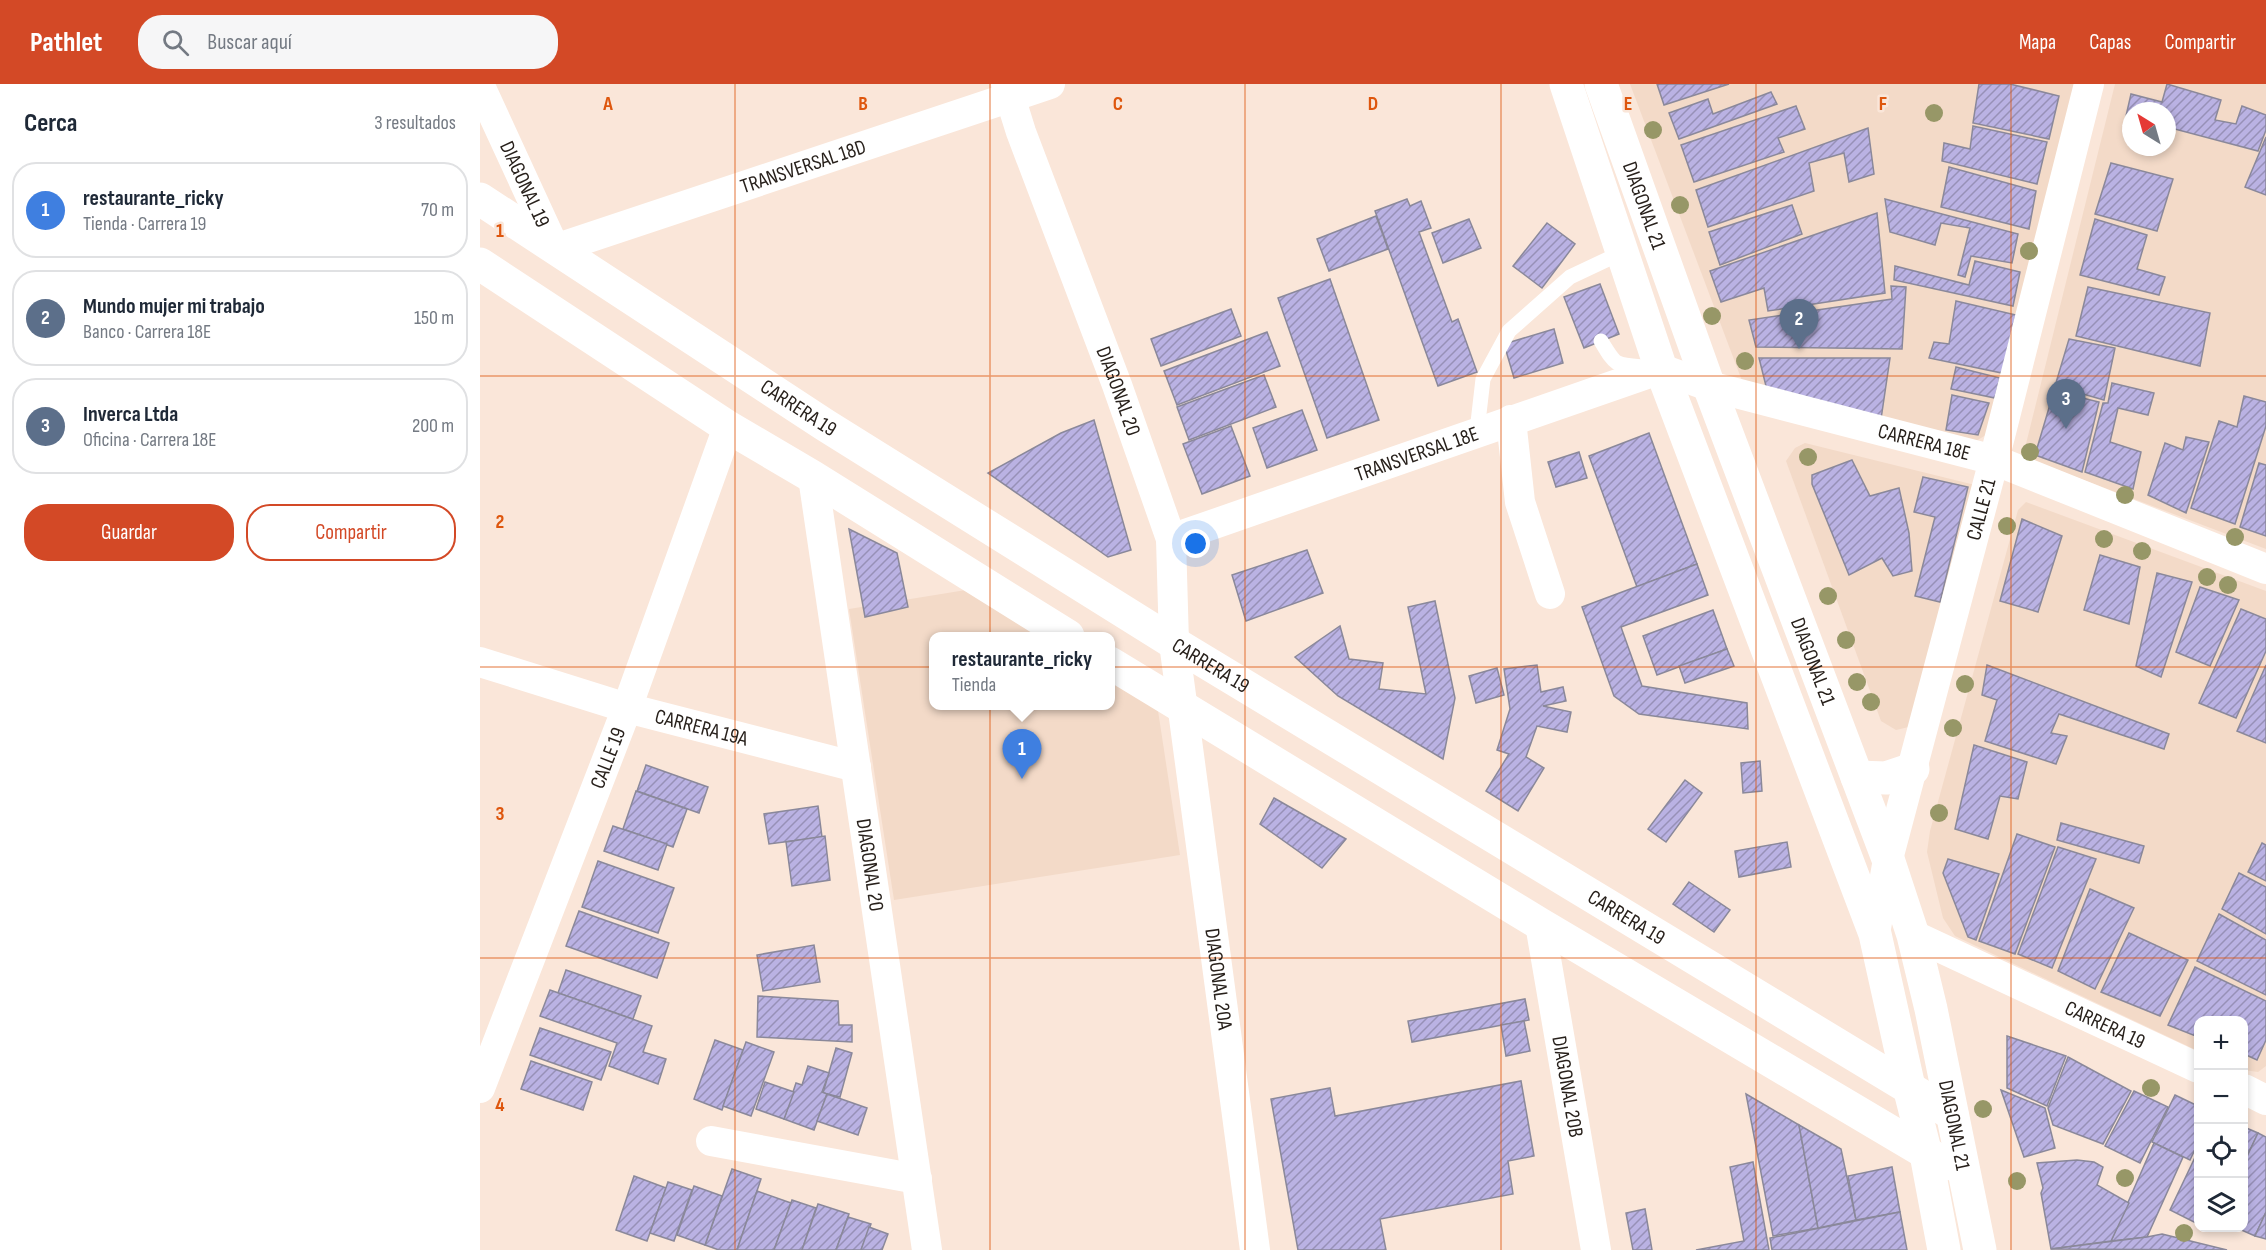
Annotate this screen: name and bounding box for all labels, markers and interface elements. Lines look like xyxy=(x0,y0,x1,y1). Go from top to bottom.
search box xyxy=(138,15,558,69)
text: Pathlet xyxy=(30,26,102,59)
icon: search xyxy=(159,26,192,59)
text: Buscar aquí xyxy=(207,29,292,56)
text: Mapa xyxy=(2019,30,2056,55)
text: Capas xyxy=(2089,30,2131,55)
text: Compartir xyxy=(2164,30,2236,55)
text: A xyxy=(602,92,613,116)
text: B xyxy=(858,92,868,116)
text: C xyxy=(1113,92,1123,116)
text: D xyxy=(1368,92,1378,116)
text: E xyxy=(1624,92,1632,116)
text: F xyxy=(1879,92,1887,116)
north arrow xyxy=(2122,102,2176,156)
text: Cerca xyxy=(24,108,77,139)
text: 3 resultados xyxy=(374,111,456,135)
street label: TRANSVERSAL 18D xyxy=(737,134,869,199)
street label: DIAGONAL 19 xyxy=(494,137,556,231)
street label: DIAGONAL 21 xyxy=(1617,158,1672,253)
text: restaurante_ricky xyxy=(83,185,224,212)
text: 1 xyxy=(42,198,49,222)
text: 70 m xyxy=(421,198,454,222)
text: Tienda · Carrera 19 xyxy=(83,212,206,236)
text: Mundo mujer mi trabajo xyxy=(83,293,265,320)
pin: 2 xyxy=(1780,300,1818,349)
text: 2 xyxy=(41,306,50,330)
text: 150 m xyxy=(414,306,454,330)
text: Banco · Carrera 18E xyxy=(83,320,211,344)
street label: DIAGONAL 20 xyxy=(1091,343,1146,439)
street label: CARRERA 19 xyxy=(756,374,841,442)
pin: 3 xyxy=(2046,380,2086,429)
text: Inverca Ltda xyxy=(83,401,178,428)
text: 3 xyxy=(41,414,50,438)
text: 200 m xyxy=(412,414,454,438)
street label: CARRERA 18E xyxy=(1875,418,1973,466)
street label: TRANSVERSAL 18E xyxy=(1352,421,1482,487)
text: Oficina · Carrera 18E xyxy=(83,428,216,452)
street label: CALLE 21 xyxy=(1961,475,2001,543)
button: Guardar xyxy=(24,504,234,561)
button: Compartir xyxy=(246,504,456,561)
text: 2 xyxy=(496,510,504,534)
your location xyxy=(1181,529,1210,558)
street label: DIAGONAL 21 xyxy=(1785,614,1841,709)
popup xyxy=(929,632,1115,710)
street label: CARRERA 19 xyxy=(1168,632,1254,698)
text: restaurante_ricky xyxy=(952,646,1092,673)
text: Tienda xyxy=(952,673,996,697)
street label: CARRERA 19A xyxy=(652,703,752,751)
street label: CALLE 19 xyxy=(585,724,631,792)
pin: 1 xyxy=(1002,730,1042,779)
text: 3 xyxy=(496,802,505,826)
street label: DIAGONAL 20 xyxy=(851,817,889,913)
street label: CARRERA 19 xyxy=(1583,884,1670,950)
street label: DIAGONAL 20A xyxy=(1200,927,1238,1032)
street label: CARRERA 19 xyxy=(2061,995,2149,1054)
map controls xyxy=(2194,1016,2248,1232)
button: + xyxy=(2194,1016,2248,1070)
street label: DIAGONAL 20B xyxy=(1547,1034,1589,1139)
button: − xyxy=(2194,1070,2248,1124)
street label: DIAGONAL 21 xyxy=(1933,1078,1976,1173)
text: 4 xyxy=(495,1093,505,1117)
button: locate xyxy=(2194,1124,2248,1178)
button: layers xyxy=(2194,1178,2248,1232)

